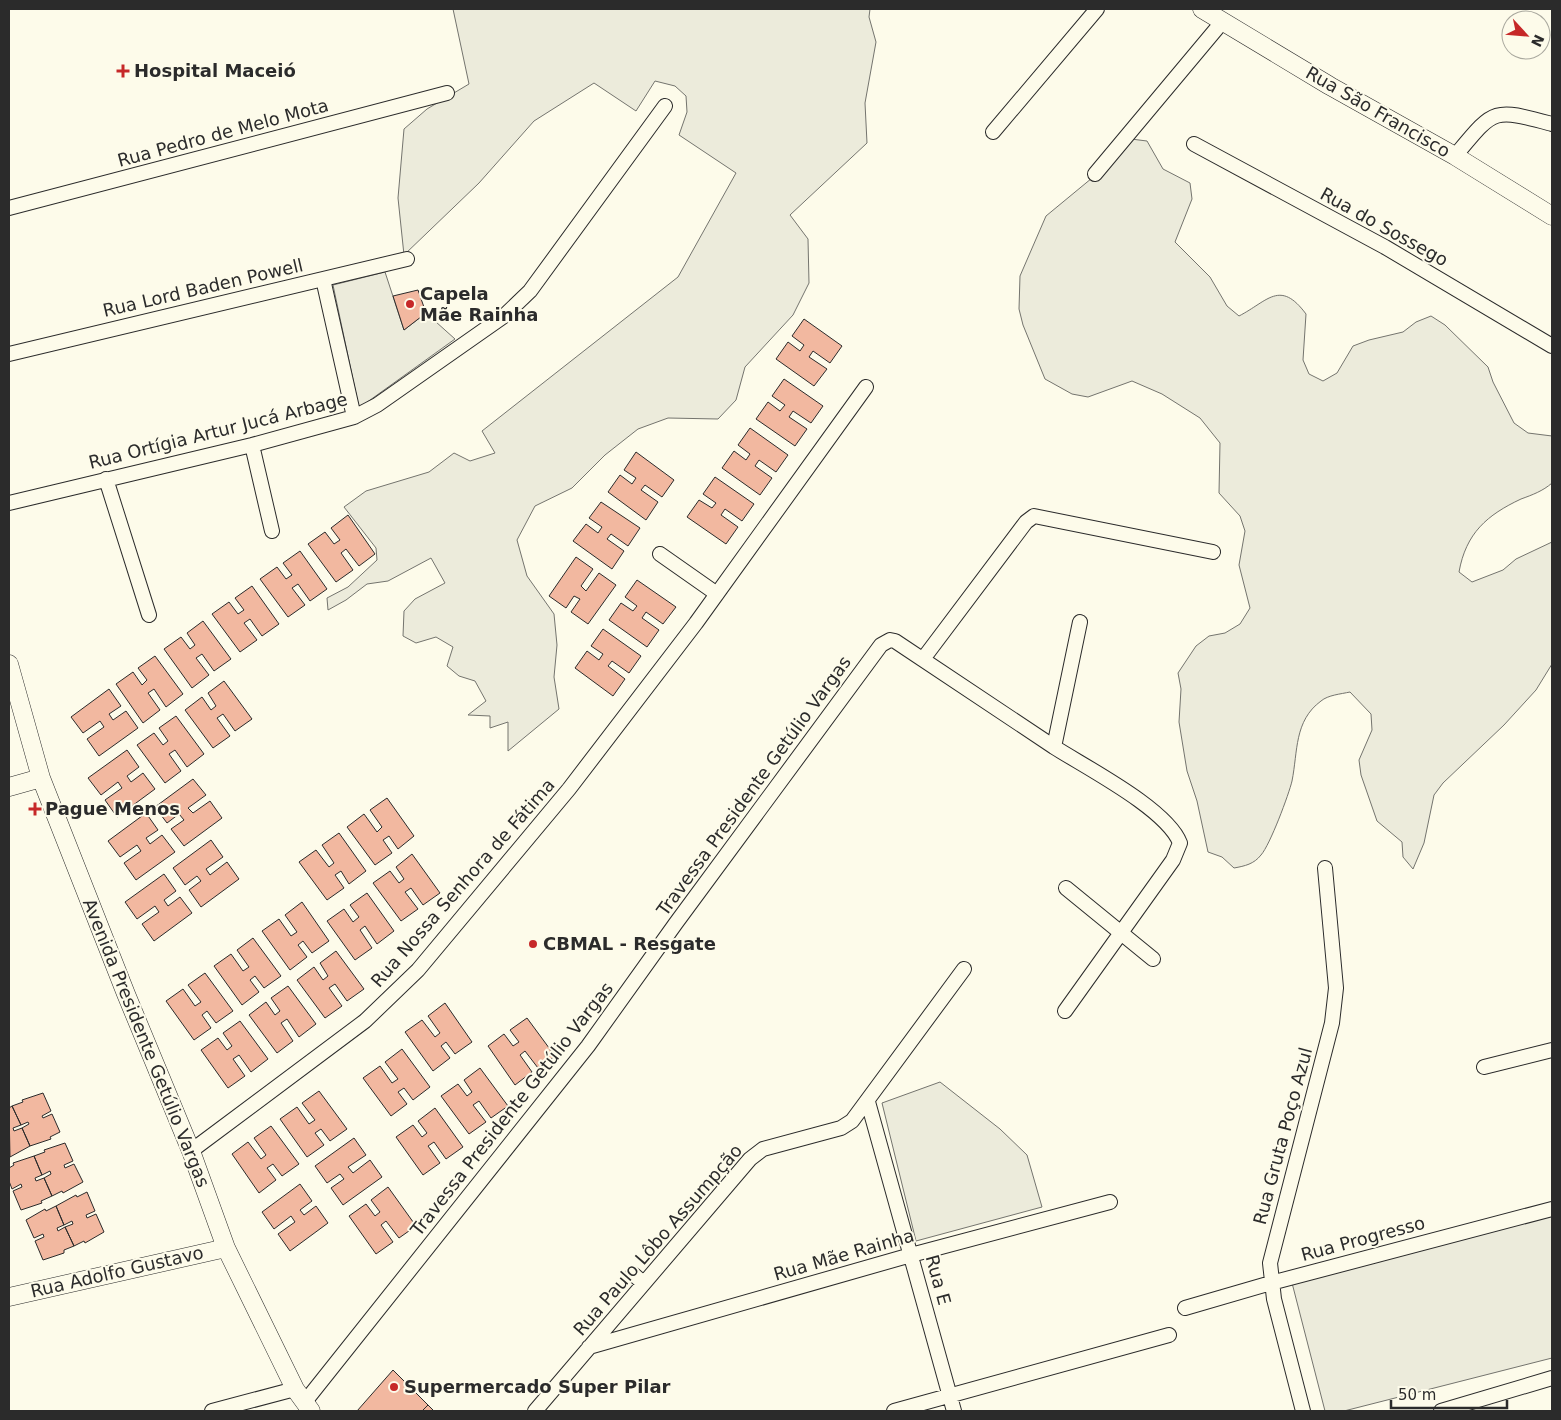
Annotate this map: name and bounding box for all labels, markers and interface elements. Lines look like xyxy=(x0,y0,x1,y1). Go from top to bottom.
north arrow xyxy=(1501,10,1551,60)
text: N xyxy=(1528,32,1547,49)
place label: Hospital Maceió xyxy=(134,60,296,81)
street label: Rua São Francisco xyxy=(1302,62,1454,161)
marker: Hospital Maceió xyxy=(116,64,130,78)
street label: Rua Pedro de Melo Mota xyxy=(115,94,331,171)
street label: Rua do Sossego xyxy=(1317,183,1452,270)
street label: Rua Lord Baden Powell xyxy=(101,254,305,321)
place label: Capela Mãe Rainha xyxy=(420,283,539,325)
marker: Capela Mãe Rainha xyxy=(404,298,416,310)
street label: Rua Ortígia Artur Jucá Arbage xyxy=(86,388,349,473)
street label: Travessa Presidente Getúlio Vargas xyxy=(652,652,855,920)
street label: Rua Nossa Senhora de Fátima xyxy=(366,774,559,991)
place label: Pague Menos xyxy=(45,798,180,819)
marker: Pague Menos xyxy=(29,803,41,815)
street label: Avenida Presidente Getúlio Vargas xyxy=(79,895,214,1190)
place label: CBMAL - Resgate xyxy=(543,933,716,954)
marker: CBMAL - Resgate xyxy=(527,938,539,950)
street label: Travessa Presidente Getúlio Vargas xyxy=(405,978,617,1240)
street label: Rua Gruta Poço Azul xyxy=(1249,1045,1316,1227)
street label: Rua Paulo Lôbo Assumpção xyxy=(569,1140,746,1340)
street label: Rua Progresso xyxy=(1298,1212,1427,1265)
street label: Rua Mãe Rainha xyxy=(771,1224,917,1285)
street label: Rua Adolfo Gustavo xyxy=(28,1241,205,1302)
street label: Rua E xyxy=(922,1252,955,1307)
place label: Supermercado Super Pilar xyxy=(404,1376,671,1397)
scale bar xyxy=(1391,1378,1507,1410)
marker: Supermercado Super Pilar xyxy=(388,1381,400,1393)
text: 50 m xyxy=(1398,1386,1436,1404)

